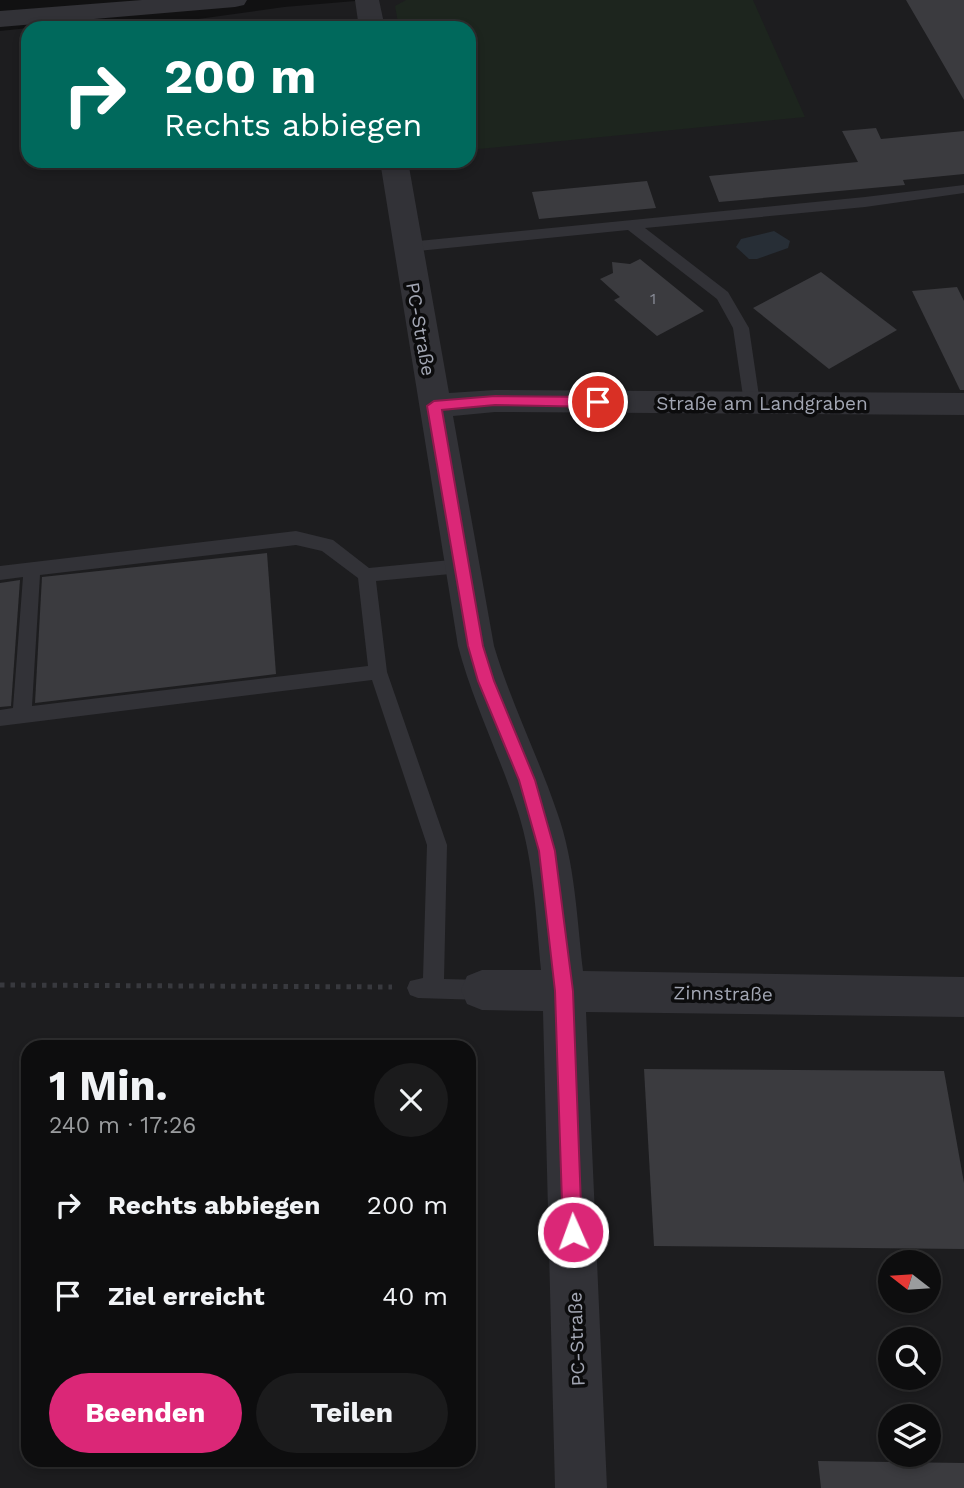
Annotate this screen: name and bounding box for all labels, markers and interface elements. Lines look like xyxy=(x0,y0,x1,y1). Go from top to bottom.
text: 200 m xyxy=(164,47,316,105)
icon: right xyxy=(49,49,140,140)
text: Rechts abbiegen xyxy=(164,106,422,144)
street label: PC-Straße xyxy=(401,280,440,378)
house number: 1 xyxy=(650,289,656,308)
pin xyxy=(568,372,628,432)
icon: arrive xyxy=(579,383,617,421)
street label: Straße am Landgraben xyxy=(656,392,868,415)
street label: Zinnstraße xyxy=(673,981,773,1006)
text: 1 Min. xyxy=(49,1061,168,1110)
button: close xyxy=(374,1063,448,1137)
text: 240 m · 17:26 xyxy=(49,1112,196,1139)
icon: right xyxy=(49,1186,87,1224)
text: Rechts abbiegen xyxy=(108,1190,320,1220)
text: 200 m xyxy=(367,1190,448,1220)
position arrow xyxy=(536,1195,610,1269)
north arrow xyxy=(878,1250,942,1312)
map controls xyxy=(878,1250,941,1467)
icon: arrive xyxy=(49,1277,87,1315)
text: Ziel erreicht xyxy=(108,1281,265,1311)
text: 40 m xyxy=(382,1281,448,1311)
street label: PC-Straße xyxy=(563,1291,590,1387)
button: search xyxy=(878,1327,941,1390)
button: Beenden xyxy=(49,1373,242,1453)
button: Teilen xyxy=(256,1373,448,1453)
button: layers xyxy=(878,1404,941,1467)

